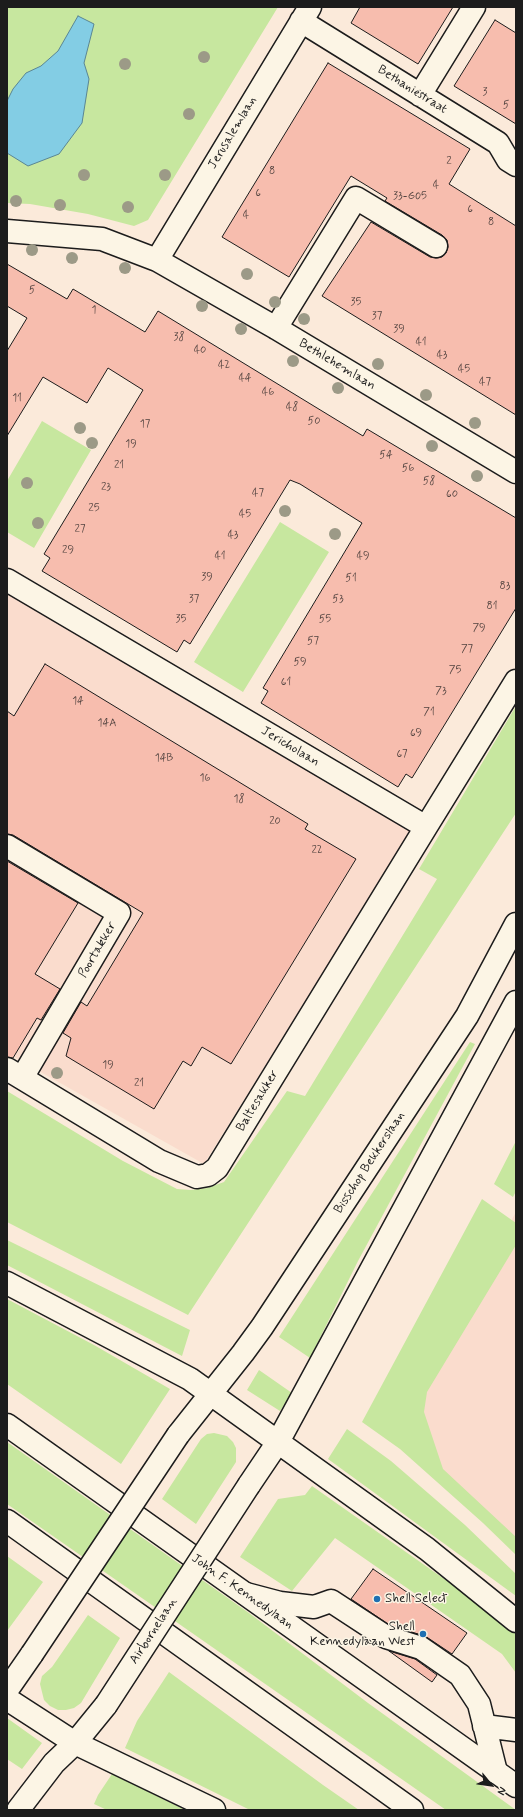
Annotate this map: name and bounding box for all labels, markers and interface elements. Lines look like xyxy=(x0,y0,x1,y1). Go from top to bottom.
street label: Bethaniëstraat xyxy=(374,62,450,118)
house number: 3 xyxy=(483,86,487,100)
street label: Jerusalemlaan xyxy=(205,94,261,172)
house number: 5 xyxy=(503,99,509,113)
house number: 2 xyxy=(446,155,452,169)
house number: 8 xyxy=(269,165,275,179)
house number: 4 xyxy=(433,179,439,193)
house number: 6 xyxy=(255,187,261,201)
house number: 33-G05 xyxy=(393,190,427,204)
house number: 6 xyxy=(467,203,473,217)
house number: 4 xyxy=(243,209,249,223)
house number: 8 xyxy=(488,216,494,230)
house number: 5 xyxy=(29,284,35,298)
house number: 35 xyxy=(351,296,361,310)
house number: 1 xyxy=(92,304,96,318)
house number: 37 xyxy=(372,310,382,324)
house number: 39 xyxy=(393,323,405,337)
house number: 38 xyxy=(174,331,184,345)
street label: Bethlehemlaan xyxy=(296,336,378,394)
house number: 41 xyxy=(415,336,427,350)
house number: 40 xyxy=(194,344,206,358)
house number: 43 xyxy=(436,349,448,363)
house number: 42 xyxy=(218,359,230,373)
house number: 45 xyxy=(458,363,470,377)
house number: 44 xyxy=(238,372,252,386)
house number: 47 xyxy=(479,376,491,390)
house number: 46 xyxy=(262,386,274,400)
house number: 11 xyxy=(12,392,22,406)
house number: 48 xyxy=(286,401,298,415)
house number: 50 xyxy=(308,415,320,429)
house number: 17 xyxy=(140,418,150,432)
house number: 19 xyxy=(125,438,137,452)
house number: 54 xyxy=(379,449,393,463)
house number: 21 xyxy=(114,459,124,473)
house number: 56 xyxy=(402,462,414,476)
house number: 58 xyxy=(423,475,435,489)
house number: 23 xyxy=(101,481,111,495)
house number: 47 xyxy=(252,487,264,501)
house number: 60 xyxy=(446,488,458,502)
house number: 25 xyxy=(88,502,100,516)
house number: 45 xyxy=(239,508,251,522)
house number: 27 xyxy=(75,523,85,537)
house number: 43 xyxy=(227,529,239,543)
house number: 29 xyxy=(62,544,74,558)
house number: 41 xyxy=(214,550,226,564)
house number: 49 xyxy=(357,550,369,564)
house number: 39 xyxy=(201,571,213,585)
house number: 51 xyxy=(345,572,357,586)
house number: 83 xyxy=(500,580,510,594)
house number: 37 xyxy=(189,593,199,607)
house number: 53 xyxy=(332,593,344,607)
house number: 81 xyxy=(487,600,497,614)
house number: 35 xyxy=(176,613,186,627)
house number: 55 xyxy=(319,613,331,627)
house number: 79 xyxy=(472,622,486,636)
house number: 57 xyxy=(307,635,319,649)
house number: 77 xyxy=(461,643,473,657)
house number: 59 xyxy=(293,656,307,670)
house number: 75 xyxy=(449,664,461,678)
house number: 61 xyxy=(281,676,291,690)
house number: 73 xyxy=(435,685,447,699)
house number: 14 xyxy=(72,695,84,709)
house number: 71 xyxy=(423,706,435,720)
house number: 14A xyxy=(98,717,116,731)
street label: Jericholaan xyxy=(258,724,322,770)
house number: 69 xyxy=(410,727,422,741)
house number: 67 xyxy=(396,748,408,762)
house number: 14B xyxy=(155,752,173,766)
house number: 16 xyxy=(200,772,210,786)
house number: 18 xyxy=(234,793,244,807)
house number: 20 xyxy=(269,815,281,829)
house number: 22 xyxy=(311,844,323,858)
street label: Poortakker xyxy=(76,919,120,981)
house number: 19 xyxy=(102,1059,114,1073)
street label: Baltesakker xyxy=(233,1067,283,1135)
house number: 21 xyxy=(134,1077,144,1091)
street label: Bisschop Bekkerslaan xyxy=(331,1109,409,1217)
street label: John F. Kennedylaan xyxy=(188,1551,296,1633)
place label: Shell Select xyxy=(385,1591,447,1607)
marker: Shell Select xyxy=(372,1594,382,1604)
street label: Airbornelaan xyxy=(127,1595,181,1667)
place label: Shell Kennedylaan West xyxy=(310,1619,415,1650)
marker: Shell Kennedylaan West xyxy=(418,1629,428,1639)
north arrow xyxy=(471,1765,511,1805)
text: N xyxy=(494,1784,509,1797)

